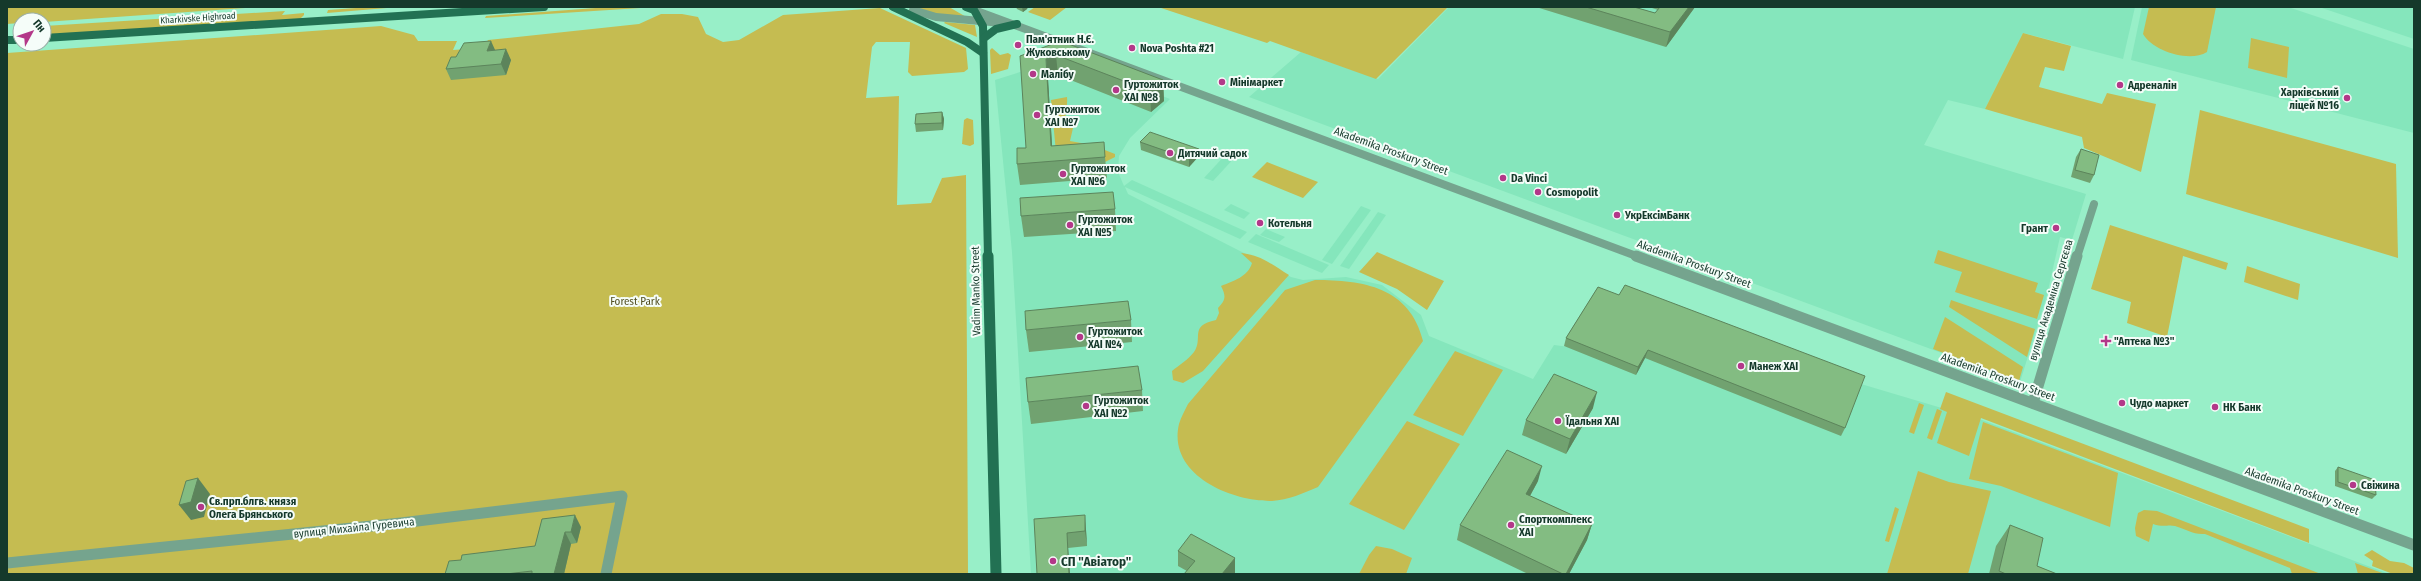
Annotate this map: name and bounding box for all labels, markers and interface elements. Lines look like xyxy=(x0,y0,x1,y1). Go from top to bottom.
street label: Kharkivske Highroad xyxy=(160,10,236,26)
north arrow xyxy=(12,12,52,52)
text: Пн xyxy=(30,17,48,35)
place label: Пам'ятник Н.Є. Жуковському xyxy=(1025,33,1095,59)
marker: Пам'ятник Н.Є. Жуковському xyxy=(1013,40,1023,50)
place label: Nova Poshta #21 xyxy=(1140,42,1214,55)
marker: Nova Poshta #21 xyxy=(1127,43,1137,53)
place label: Малібу xyxy=(1041,68,1075,81)
marker: Малібу xyxy=(1028,69,1038,79)
place label: Мінімаркет xyxy=(1230,76,1283,89)
marker: Мінімаркет xyxy=(1217,77,1227,87)
place label: Гуртожиток ХАІ №8 xyxy=(1123,78,1179,104)
place label: Адреналін xyxy=(2127,79,2177,92)
marker: Адреналін xyxy=(2115,80,2125,90)
marker: Гуртожиток ХАІ №8 xyxy=(1111,85,1121,95)
place label: Харківський ліцей №16 xyxy=(2280,86,2339,112)
marker: Харківський ліцей №16 xyxy=(2342,93,2352,103)
place label: Гуртожиток ХАІ №7 xyxy=(1044,103,1100,129)
marker: Гуртожиток ХАІ №7 xyxy=(1032,110,1042,120)
street label: Akademika Proskury Street xyxy=(1332,124,1450,178)
place label: Дитячий садок xyxy=(1177,147,1247,160)
marker: Дитячий садок xyxy=(1165,148,1175,158)
place label: Гуртожиток ХАІ №6 xyxy=(1070,162,1126,188)
marker: Гуртожиток ХАІ №6 xyxy=(1058,169,1068,179)
place label: Da Vinci xyxy=(1511,172,1547,185)
marker: Da Vinci xyxy=(1498,173,1508,183)
place label: Cosmopolit xyxy=(1546,186,1598,199)
marker: Cosmopolit xyxy=(1533,187,1543,197)
place label: УкрЕксімБанк xyxy=(1624,209,1690,222)
marker: УкрЕксімБанк xyxy=(1612,210,1622,220)
place label: Гуртожиток ХАІ №5 xyxy=(1077,213,1133,239)
place label: Котельня xyxy=(1268,217,1312,230)
marker: Котельня xyxy=(1255,218,1265,228)
marker: Гуртожиток ХАІ №5 xyxy=(1065,220,1075,230)
place label: Грант xyxy=(2021,222,2048,235)
marker: Грант xyxy=(2051,223,2061,233)
street label: Akademika Proskury Street xyxy=(1635,237,1753,291)
street label: вулиця Академіка Сергєєва xyxy=(2026,238,2076,362)
street label: Vadim Manko Street xyxy=(969,246,983,336)
park label: Forest Park xyxy=(610,295,661,308)
place label: Гуртожиток ХАІ №4 xyxy=(1087,325,1143,351)
marker: Гуртожиток ХАІ №4 xyxy=(1075,332,1085,342)
place label: "Аптека №3" xyxy=(2114,335,2175,348)
marker: "Аптека №3" xyxy=(2101,336,2111,346)
street label: Akademika Proskury Street xyxy=(1939,350,2057,404)
place label: Манеж ХАІ xyxy=(1749,360,1798,373)
marker: Манеж ХАІ xyxy=(1736,361,1746,371)
place label: Гуртожиток ХАІ №2 xyxy=(1093,394,1149,420)
place label: Чудо маркет xyxy=(2130,397,2189,410)
marker: Чудо маркет xyxy=(2117,398,2127,408)
marker: Гуртожиток ХАІ №2 xyxy=(1081,401,1091,411)
place label: НК Банк xyxy=(2223,401,2261,414)
marker: НК Банк xyxy=(2210,402,2220,412)
place label: Їдальня ХАІ xyxy=(1565,415,1619,428)
marker: Їдальня ХАІ xyxy=(1553,416,1563,426)
street label: Akademika Proskury Street xyxy=(2243,464,2361,518)
place label: Свіжина xyxy=(2361,479,2400,492)
marker: Свіжина xyxy=(2348,480,2358,490)
place label: Cв.прп.блгв. князя Олега Брянського xyxy=(209,495,296,521)
marker: Cв.прп.блгв. князя Олега Брянського xyxy=(196,502,206,512)
place label: Спорткомплекс ХАІ xyxy=(1518,513,1592,539)
street label: вулиця Михайла Гуревича xyxy=(293,515,415,541)
marker: Спорткомплекс ХАІ xyxy=(1506,520,1516,530)
place label: СП "Авіатор" xyxy=(1061,554,1131,569)
marker: СП "Авіатор" xyxy=(1048,556,1058,566)

